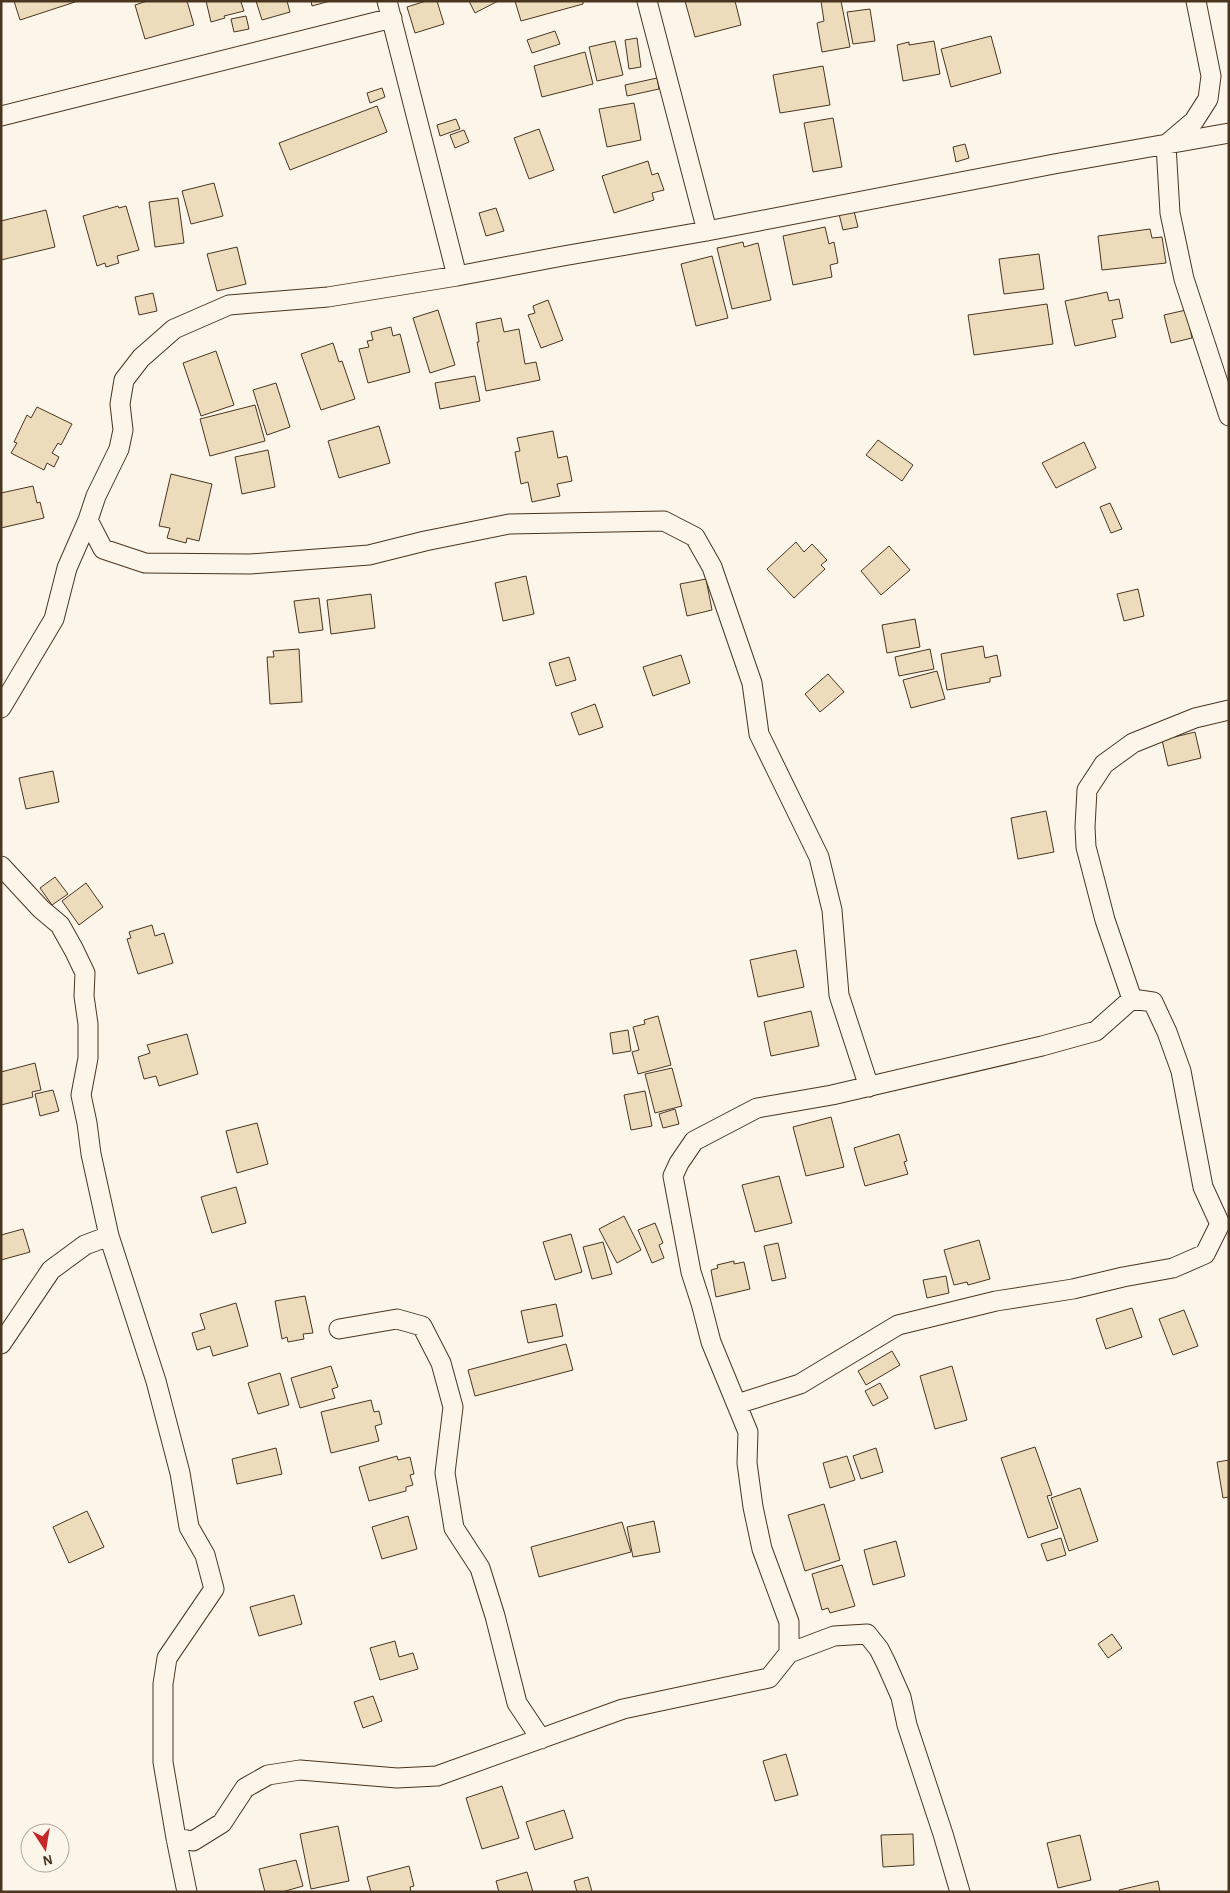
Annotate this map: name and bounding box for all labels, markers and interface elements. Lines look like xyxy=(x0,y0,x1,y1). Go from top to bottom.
north arrow xyxy=(20,1823,70,1873)
text: N xyxy=(41,1852,54,1868)

